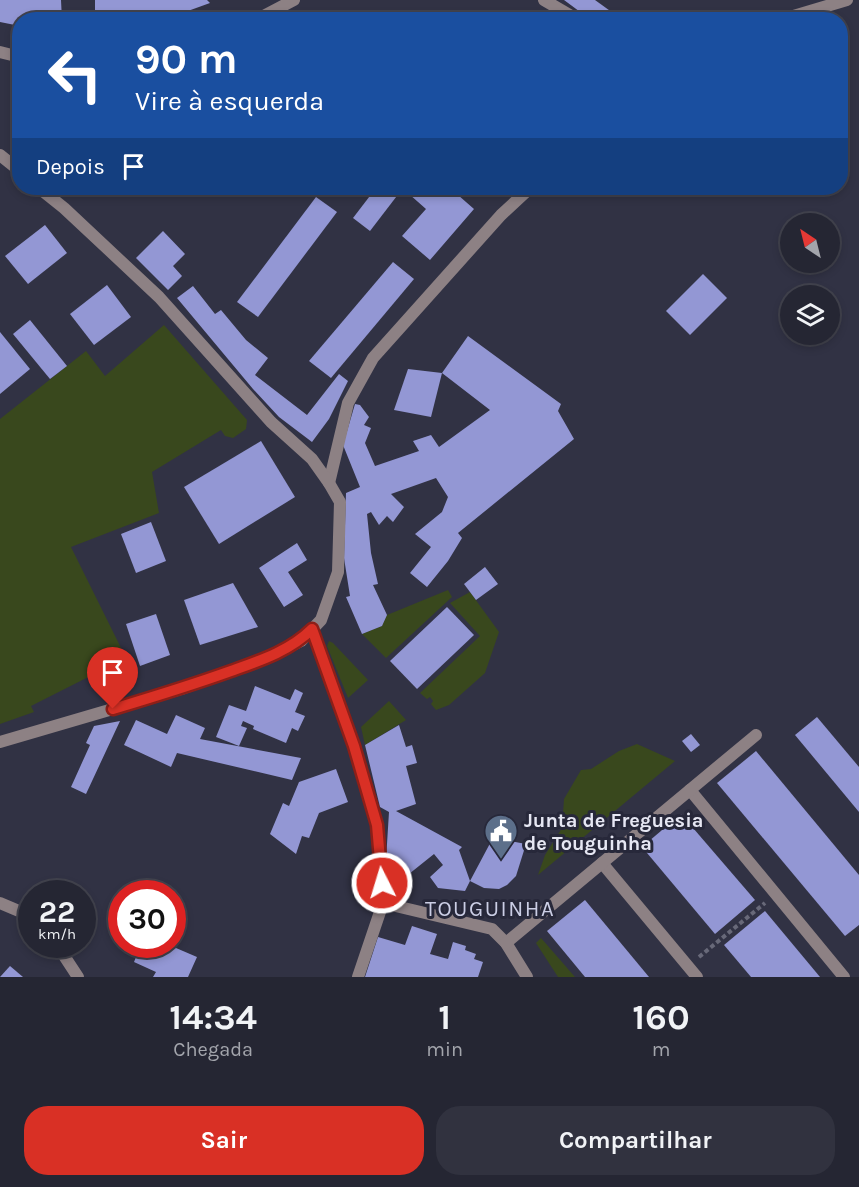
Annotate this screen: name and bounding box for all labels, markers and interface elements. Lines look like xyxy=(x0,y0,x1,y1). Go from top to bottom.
text: 90 m xyxy=(135,34,238,84)
icon: left xyxy=(36,36,114,114)
text: Vire à esquerda xyxy=(135,85,324,117)
icon: arrive xyxy=(117,150,150,183)
text: Depois xyxy=(36,154,105,180)
north arrow xyxy=(780,213,840,273)
map controls xyxy=(780,213,840,345)
button: layers xyxy=(780,285,840,345)
pin xyxy=(87,647,138,709)
icon: arrive xyxy=(96,656,129,689)
place label: Junta de Freguesia de Touguinha xyxy=(524,809,703,855)
public building icon: Junta de Freguesia de Touguinha xyxy=(483,813,519,860)
position arrow xyxy=(350,851,414,915)
speed limit sign: 30 xyxy=(108,880,186,958)
text: 22 xyxy=(39,894,75,930)
district label: TOUGUINHA xyxy=(425,896,555,922)
text: km/h xyxy=(38,925,76,943)
text: 14:34 xyxy=(169,996,257,1038)
text: 1 xyxy=(438,996,451,1038)
text: 160 xyxy=(632,996,690,1038)
text: Chegada xyxy=(173,1038,253,1061)
text: min xyxy=(426,1038,463,1061)
text: m xyxy=(652,1038,670,1061)
button: Sair xyxy=(24,1106,424,1175)
button: Compartilhar xyxy=(436,1106,835,1175)

